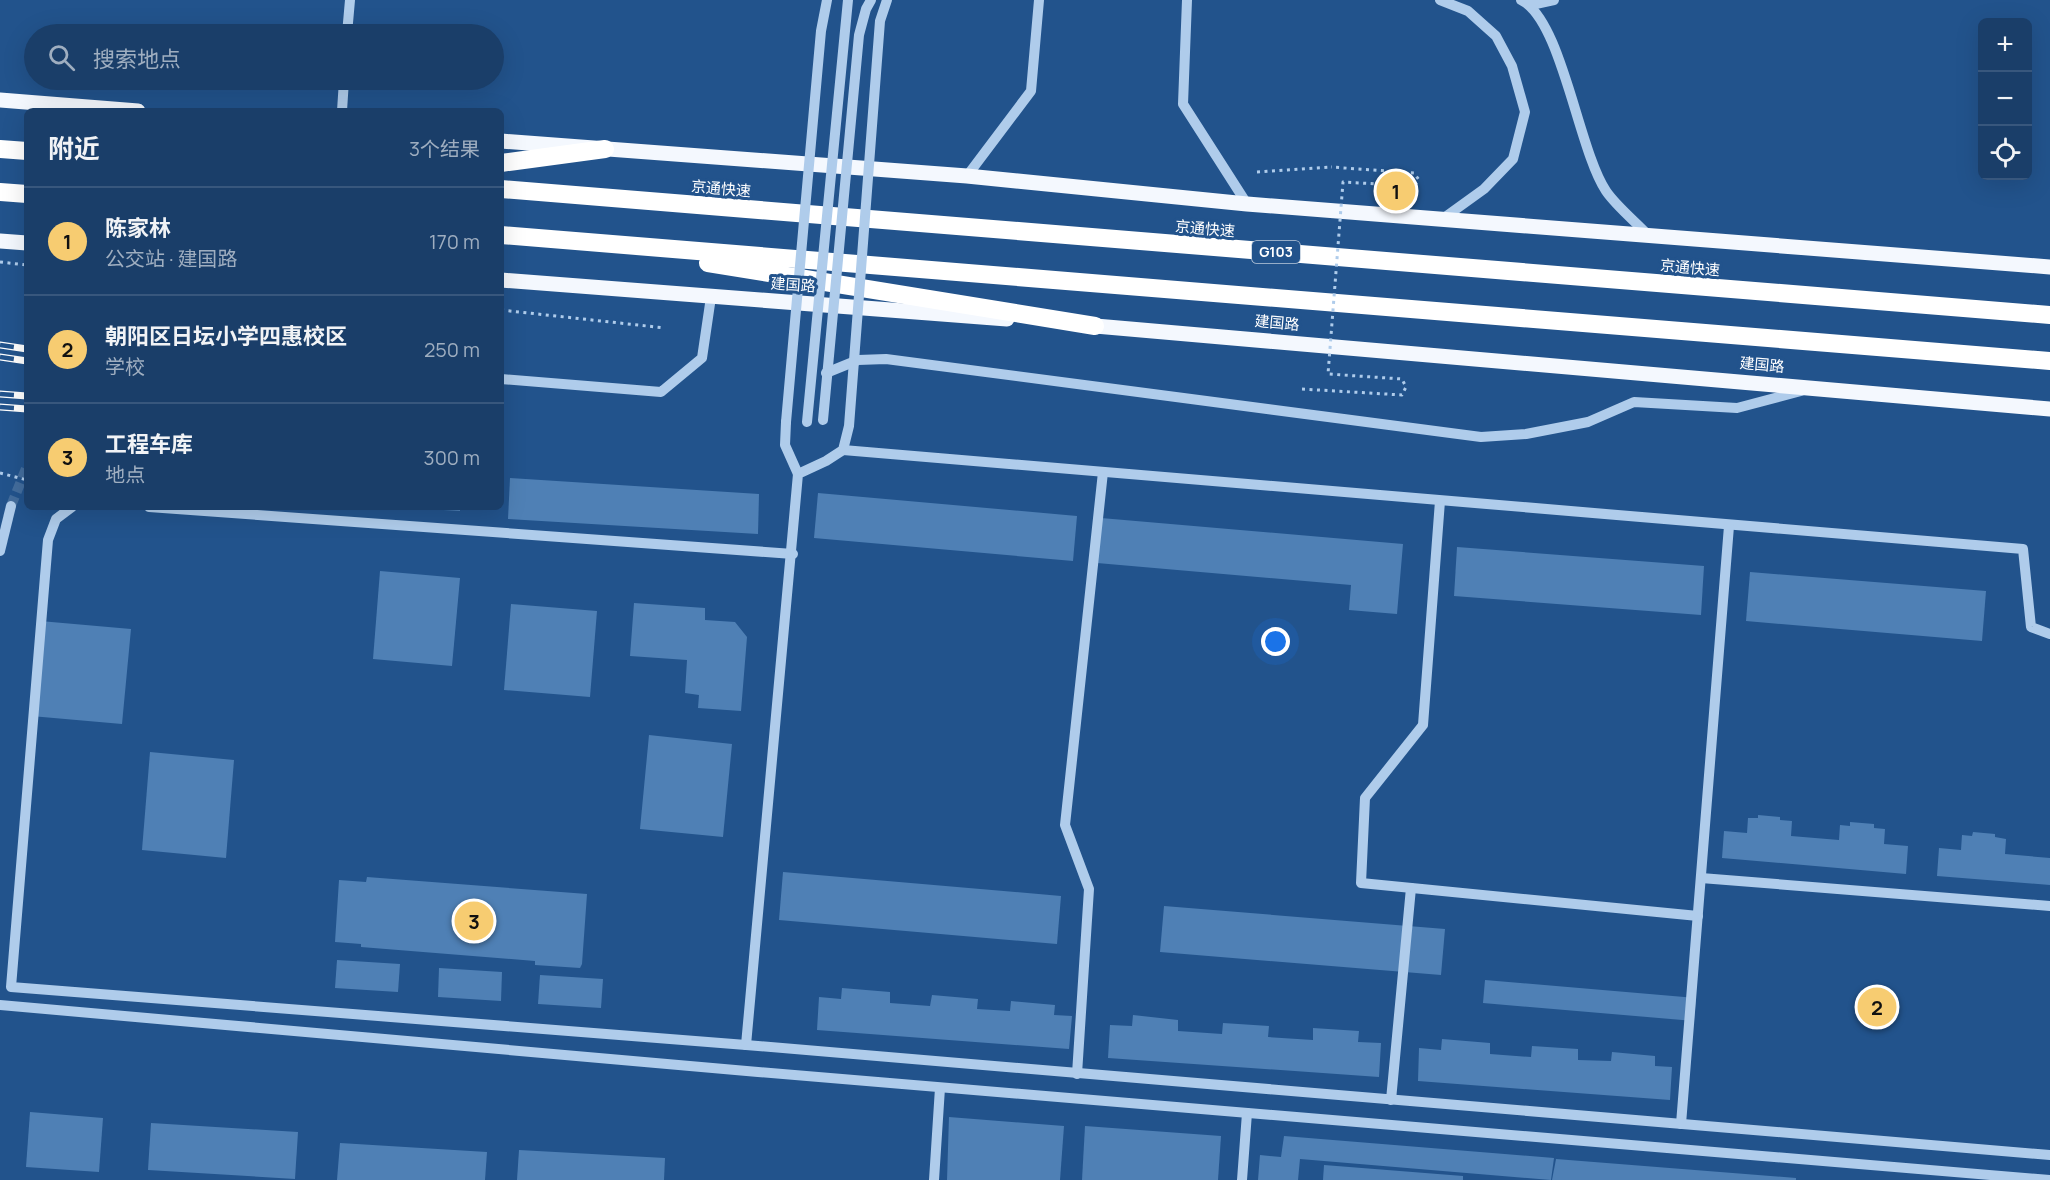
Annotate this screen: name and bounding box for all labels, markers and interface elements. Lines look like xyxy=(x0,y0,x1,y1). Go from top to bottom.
map controls xyxy=(1978,18,2032,180)
button: + xyxy=(1978,18,2032,72)
search box xyxy=(24,24,504,90)
icon: search xyxy=(45,41,78,74)
text: 搜索地点 xyxy=(93,44,181,74)
button: − xyxy=(1978,72,2032,126)
button: locate xyxy=(1978,126,2032,180)
text: 附近 xyxy=(48,130,100,166)
text: 3个结果 xyxy=(409,135,480,162)
pin: 1 xyxy=(1376,168,1416,213)
street label: 京通快速 xyxy=(690,175,752,202)
text: 陈家林 xyxy=(105,213,171,243)
street label: 京通快速 xyxy=(1174,215,1236,242)
text: 1 xyxy=(63,228,72,255)
text: 170 m xyxy=(429,228,480,255)
road number: G103 xyxy=(1252,241,1300,263)
text: 公交站 · 建国路 xyxy=(105,245,238,272)
street label: 京通快速 xyxy=(1659,254,1721,281)
street label: 建国路 xyxy=(770,272,816,297)
street label: 建国路 xyxy=(1254,310,1300,335)
text: 朝阳区日坛小学四惠校区 xyxy=(105,321,347,351)
text: 2 xyxy=(62,336,73,363)
text: 250 m xyxy=(424,336,480,363)
street label: 建国路 xyxy=(1739,352,1785,377)
text: 学校 xyxy=(105,353,145,380)
text: 工程车库 xyxy=(105,429,193,459)
text: 3 xyxy=(62,444,73,471)
text: 300 m xyxy=(424,444,480,471)
text: 地点 xyxy=(105,461,145,488)
your location xyxy=(1261,627,1290,656)
pin: 3 xyxy=(454,898,494,944)
pin: 2 xyxy=(1858,984,1896,1030)

